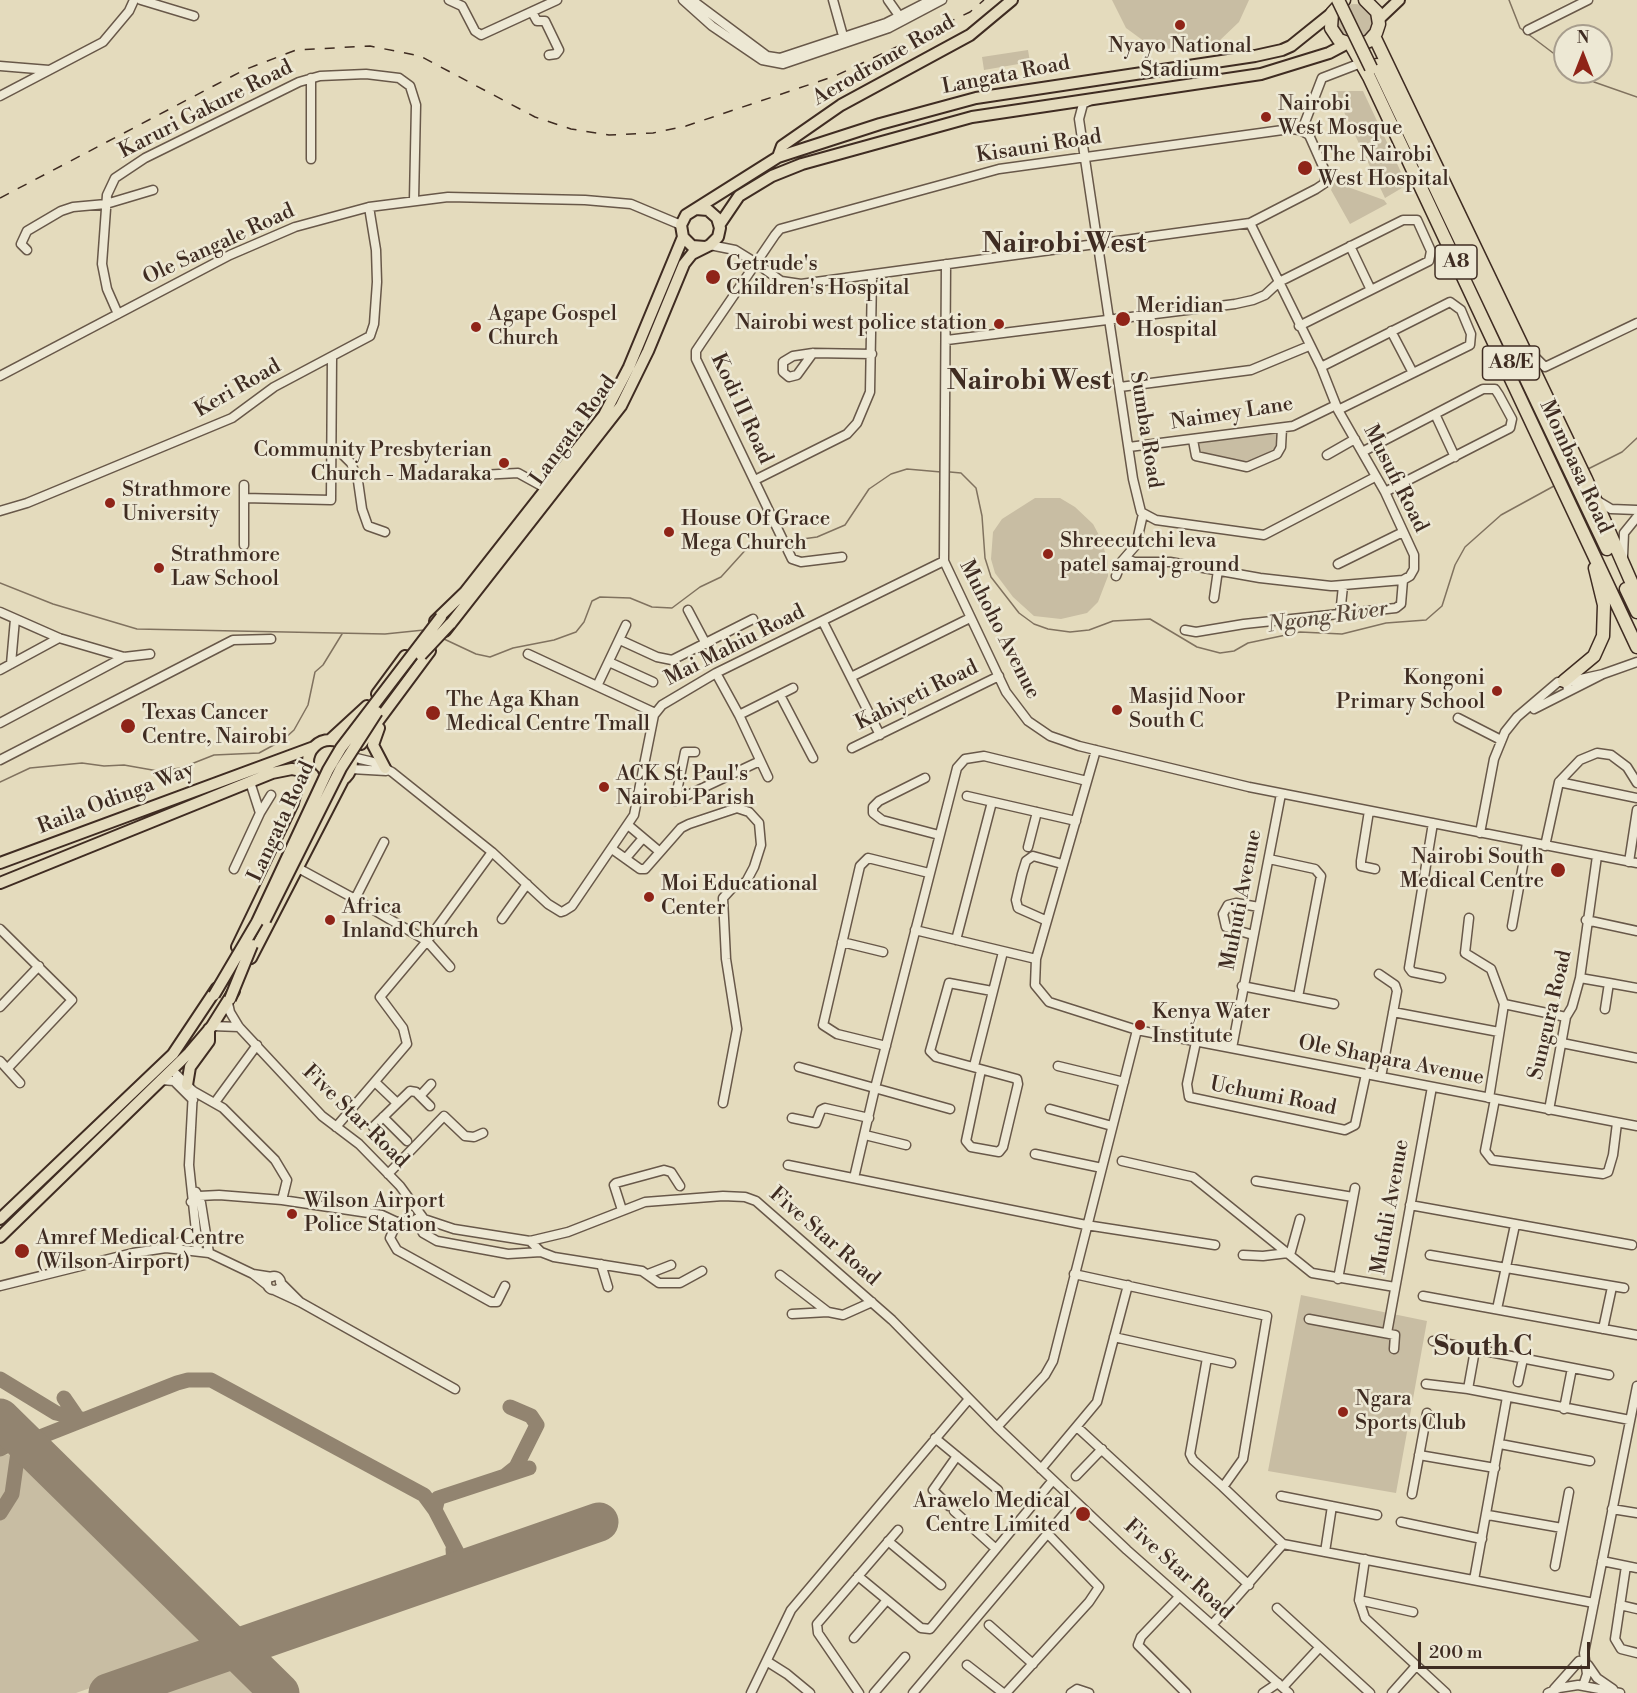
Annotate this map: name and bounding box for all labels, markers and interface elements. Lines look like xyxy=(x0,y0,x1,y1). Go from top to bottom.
street label: Aerodrome Road xyxy=(809,10,959,112)
marker: Nyayo National Stadium xyxy=(1173,18,1187,32)
north arrow xyxy=(1553,24,1613,84)
text: N xyxy=(1577,28,1589,48)
place label: Nyayo National Stadium xyxy=(1108,34,1252,84)
street label: Langata Road xyxy=(940,51,1072,101)
street label: Karuri Gakure Road xyxy=(115,55,297,165)
place label: Nairobi West Mosque xyxy=(1278,92,1403,142)
marker: Nairobi West Mosque xyxy=(1259,110,1273,124)
street label: Kisauni Road xyxy=(975,125,1103,169)
place label: The Nairobi West Hospital xyxy=(1318,143,1449,193)
marker: The Nairobi West Hospital xyxy=(1296,159,1314,177)
street label: Ole Sangale Road xyxy=(139,199,299,291)
district label: Nairobi West xyxy=(982,230,1146,262)
road number: A8 xyxy=(1435,245,1477,279)
place label: Getrude's Children's Hospital xyxy=(726,252,910,302)
marker: Getrude's Children's Hospital xyxy=(704,268,722,286)
place label: Meridian Hospital xyxy=(1136,294,1224,344)
place label: Agape Gospel Church xyxy=(488,302,617,352)
marker: Meridian Hospital xyxy=(1114,310,1132,328)
place label: Nairobi west police station xyxy=(735,311,987,337)
marker: Nairobi west police station xyxy=(992,317,1006,331)
marker: Agape Gospel Church xyxy=(469,320,483,334)
road number: A8/E xyxy=(1482,346,1540,380)
street label: Kodi II Road xyxy=(704,350,778,468)
street label: Keri Road xyxy=(190,354,286,424)
district label: Nairobi West xyxy=(947,367,1111,399)
street label: Sumba Road xyxy=(1123,370,1167,490)
street label: Langata Road xyxy=(526,371,622,491)
street label: Naimey Lane xyxy=(1169,392,1295,436)
street label: Mombasa Road xyxy=(1533,396,1617,538)
street label: Musufi Road xyxy=(1357,421,1433,537)
place label: Community Presbyterian Church - Madaraka xyxy=(253,438,492,488)
marker: Community Presbyterian Church - Madaraka xyxy=(497,456,511,470)
place label: Strathmore University xyxy=(122,478,231,528)
marker: Strathmore University xyxy=(103,496,117,510)
place label: House Of Grace Mega Church xyxy=(681,507,830,557)
marker: House Of Grace Mega Church xyxy=(662,525,676,539)
place label: Shreecutchi leva patel samaj ground xyxy=(1060,529,1240,579)
place label: Strathmore Law School xyxy=(171,543,280,593)
marker: Shreecutchi leva patel samaj ground xyxy=(1041,547,1055,561)
street label: Muhoho Avenue xyxy=(953,556,1045,704)
marker: Strathmore Law School xyxy=(152,561,166,575)
water label: Ngong River xyxy=(1266,597,1390,639)
street label: Mai Mahiu Road xyxy=(661,600,809,692)
street label: Kabiyeti Road xyxy=(851,655,983,737)
place label: Kongoni Primary School xyxy=(1336,666,1485,716)
marker: Kongoni Primary School xyxy=(1490,684,1504,698)
place label: Masjid Noor South C xyxy=(1129,685,1246,735)
place label: The Aga Khan Medical Centre Tmall xyxy=(446,688,650,738)
place label: Texas Cancer Centre, Nairobi xyxy=(142,701,288,751)
marker: Masjid Noor South C xyxy=(1110,703,1124,717)
marker: The Aga Khan Medical Centre Tmall xyxy=(424,704,442,722)
marker: Texas Cancer Centre, Nairobi xyxy=(119,717,137,735)
street label: Raila Odinga Way xyxy=(34,758,198,840)
street label: Langata Road xyxy=(243,758,321,886)
place label: ACK St. Paul's Nairobi Parish xyxy=(616,762,755,812)
marker: ACK St. Paul's Nairobi Parish xyxy=(597,780,611,794)
street label: Muhuti Avenue xyxy=(1216,827,1268,973)
place label: Nairobi South Medical Centre xyxy=(1400,845,1544,895)
marker: Nairobi South Medical Centre xyxy=(1549,861,1567,879)
place label: Moi Educational Center xyxy=(661,872,818,922)
marker: Moi Educational Center xyxy=(642,890,656,904)
place label: Africa Inland Church xyxy=(342,895,479,945)
marker: Africa Inland Church xyxy=(323,913,337,927)
street label: Sungura Road xyxy=(1524,948,1578,1082)
place label: Kenya Water Institute xyxy=(1152,1000,1271,1050)
marker: Kenya Water Institute xyxy=(1133,1018,1147,1032)
street label: Ole Shapara Avenue xyxy=(1296,1031,1486,1091)
street label: Five Star Road xyxy=(297,1060,413,1174)
street label: Uchumi Road xyxy=(1208,1072,1338,1122)
street label: Mufuli Avenue xyxy=(1367,1137,1415,1277)
street label: Five Star Road xyxy=(764,1182,884,1292)
place label: Wilson Airport Police Station xyxy=(304,1189,445,1239)
marker: Wilson Airport Police Station xyxy=(285,1207,299,1221)
place label: Amref Medical Centre (Wilson Airport) xyxy=(36,1226,245,1276)
marker: Amref Medical Centre (Wilson Airport) xyxy=(13,1242,31,1260)
district label: South C xyxy=(1434,1333,1532,1365)
place label: Ngara Sports Club xyxy=(1355,1387,1466,1437)
marker: Ngara Sports Club xyxy=(1336,1405,1350,1419)
place label: Arawelo Medical Centre Limited xyxy=(913,1489,1070,1539)
marker: Arawelo Medical Centre Limited xyxy=(1074,1505,1092,1523)
street label: Five Star Road xyxy=(1118,1514,1238,1626)
scale bar xyxy=(1421,1630,1594,1668)
text: 200 m xyxy=(1429,1641,1483,1664)

